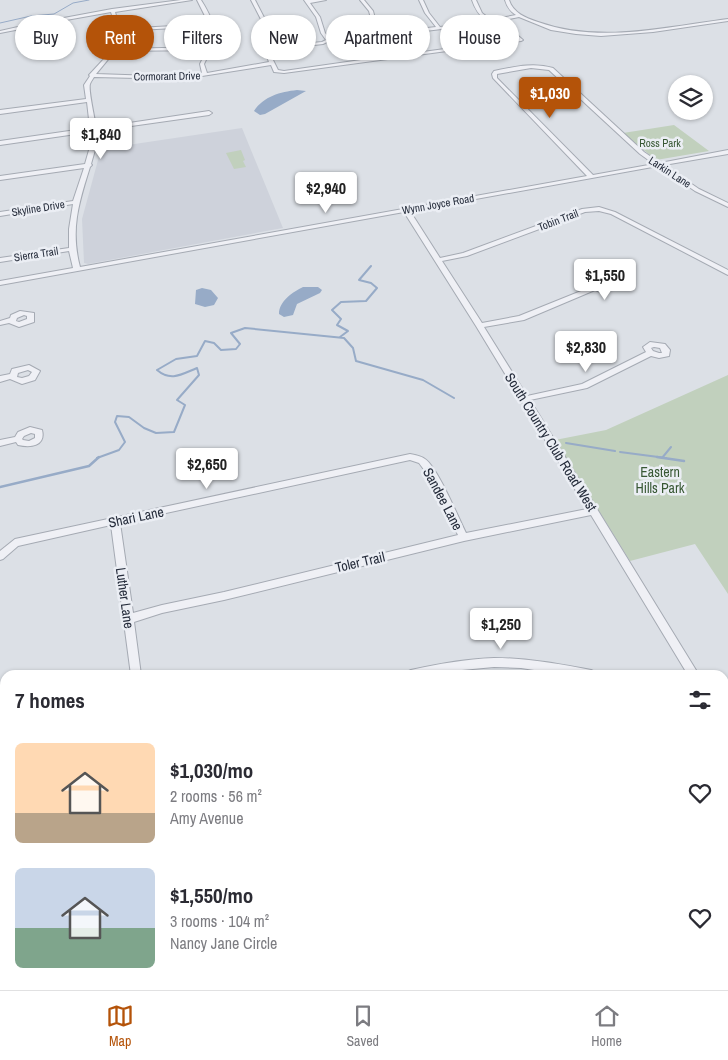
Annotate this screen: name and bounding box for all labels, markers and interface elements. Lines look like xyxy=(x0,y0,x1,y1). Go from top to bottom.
chip: Buy xyxy=(15,15,76,60)
chip: Rent xyxy=(86,15,154,60)
chip: Filters xyxy=(164,15,241,60)
chip: New xyxy=(251,15,316,60)
chip: Apartment xyxy=(326,15,430,60)
chip: House xyxy=(440,15,519,60)
street label: Cormorant Drive xyxy=(134,68,200,84)
map controls xyxy=(668,75,713,120)
button: layers xyxy=(668,75,713,120)
pin: $1,030 xyxy=(509,76,591,119)
text: $1,030 xyxy=(530,82,570,104)
pin: $1,840 xyxy=(60,118,142,160)
text: $1,840 xyxy=(81,123,121,145)
park label: Ross Park xyxy=(639,136,681,150)
street label: Larkin Lane xyxy=(646,153,694,191)
pin: $2,940 xyxy=(285,172,367,214)
text: $2,940 xyxy=(306,177,346,199)
street label: Wynn Joyce Road xyxy=(401,191,475,217)
street label: Skyline Drive xyxy=(10,197,66,219)
street label: Tobin Trail xyxy=(536,206,580,234)
street label: Sierra Trail xyxy=(13,244,59,264)
pin: $1,550 xyxy=(564,258,646,301)
text: $1,550 xyxy=(585,264,625,286)
pin: $2,830 xyxy=(545,330,627,373)
text: $2,830 xyxy=(566,336,606,358)
street label: South Country Club Road West xyxy=(501,369,601,515)
pin: $2,650 xyxy=(166,448,248,490)
text: $2,650 xyxy=(187,453,227,475)
park label: Eastern Hills Park xyxy=(635,463,685,497)
street label: Sandee Lane xyxy=(419,465,467,533)
street label: Shari Lane xyxy=(107,502,165,532)
street label: Toler Trail xyxy=(333,548,387,576)
street label: Luther Lane xyxy=(112,566,138,630)
pin: $1,250 xyxy=(460,608,542,650)
text: $1,250 xyxy=(481,613,521,635)
text: 7 homes xyxy=(15,686,85,715)
icon: filters xyxy=(686,686,714,714)
text: $1,030/mo xyxy=(170,756,253,785)
icon: home xyxy=(55,763,115,823)
icon: heart xyxy=(686,779,714,807)
text: 2 rooms · 56 m² xyxy=(170,785,262,807)
text: Amy Avenue xyxy=(170,807,243,829)
text: $1,550/mo xyxy=(170,881,253,910)
icon: home xyxy=(55,888,115,948)
icon: heart xyxy=(686,904,714,932)
text: 3 rooms · 104 m² xyxy=(170,910,269,932)
text: Nancy Jane Circle xyxy=(170,932,277,954)
tab: Map xyxy=(106,1002,134,1050)
tab: Saved xyxy=(346,1002,379,1050)
tab: Home xyxy=(591,1002,622,1050)

